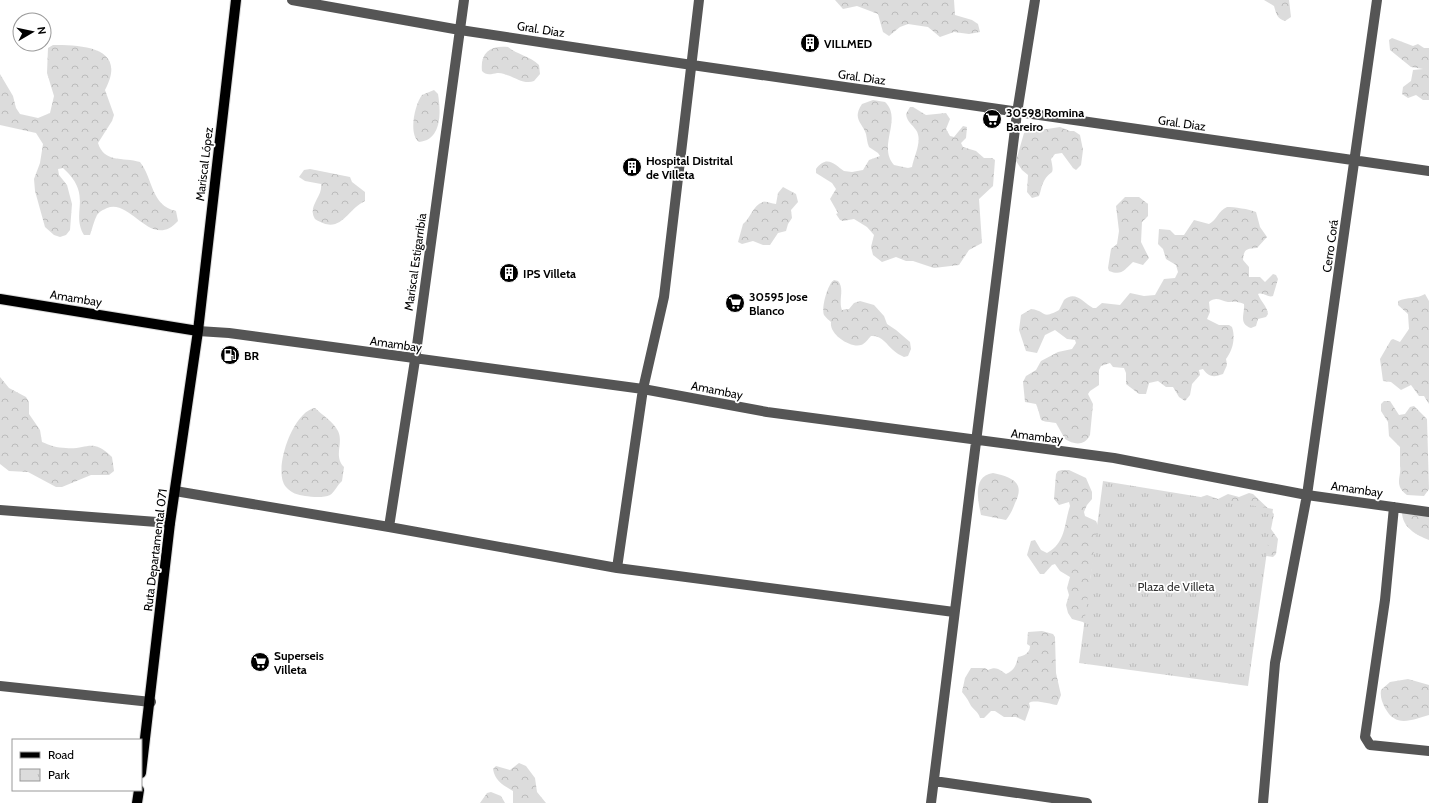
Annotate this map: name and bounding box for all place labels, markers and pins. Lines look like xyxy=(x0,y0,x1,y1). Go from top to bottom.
building icon: VILLMED xyxy=(799,32,821,54)
place label: VILLMED xyxy=(824,36,873,51)
place label: 30598 Romina Bareiro xyxy=(1006,105,1084,134)
supermarket icon: 30598 Romina Bareiro xyxy=(981,108,1003,130)
place label: Hospital Distrital de Villeta xyxy=(646,153,733,182)
building icon: Hospital Distrital de Villeta xyxy=(621,156,643,178)
building icon: IPS Villeta xyxy=(498,262,520,284)
place label: IPS Villeta xyxy=(523,266,576,281)
place label: 30595 Jose Blanco xyxy=(749,289,808,318)
supermarket icon: 30595 Jose Blanco xyxy=(724,292,746,314)
fuel station icon: BR xyxy=(219,344,241,366)
place label: BR xyxy=(244,348,260,363)
place label: Superseis Villeta xyxy=(274,648,324,677)
supermarket icon: Superseis Villeta xyxy=(249,651,271,673)

